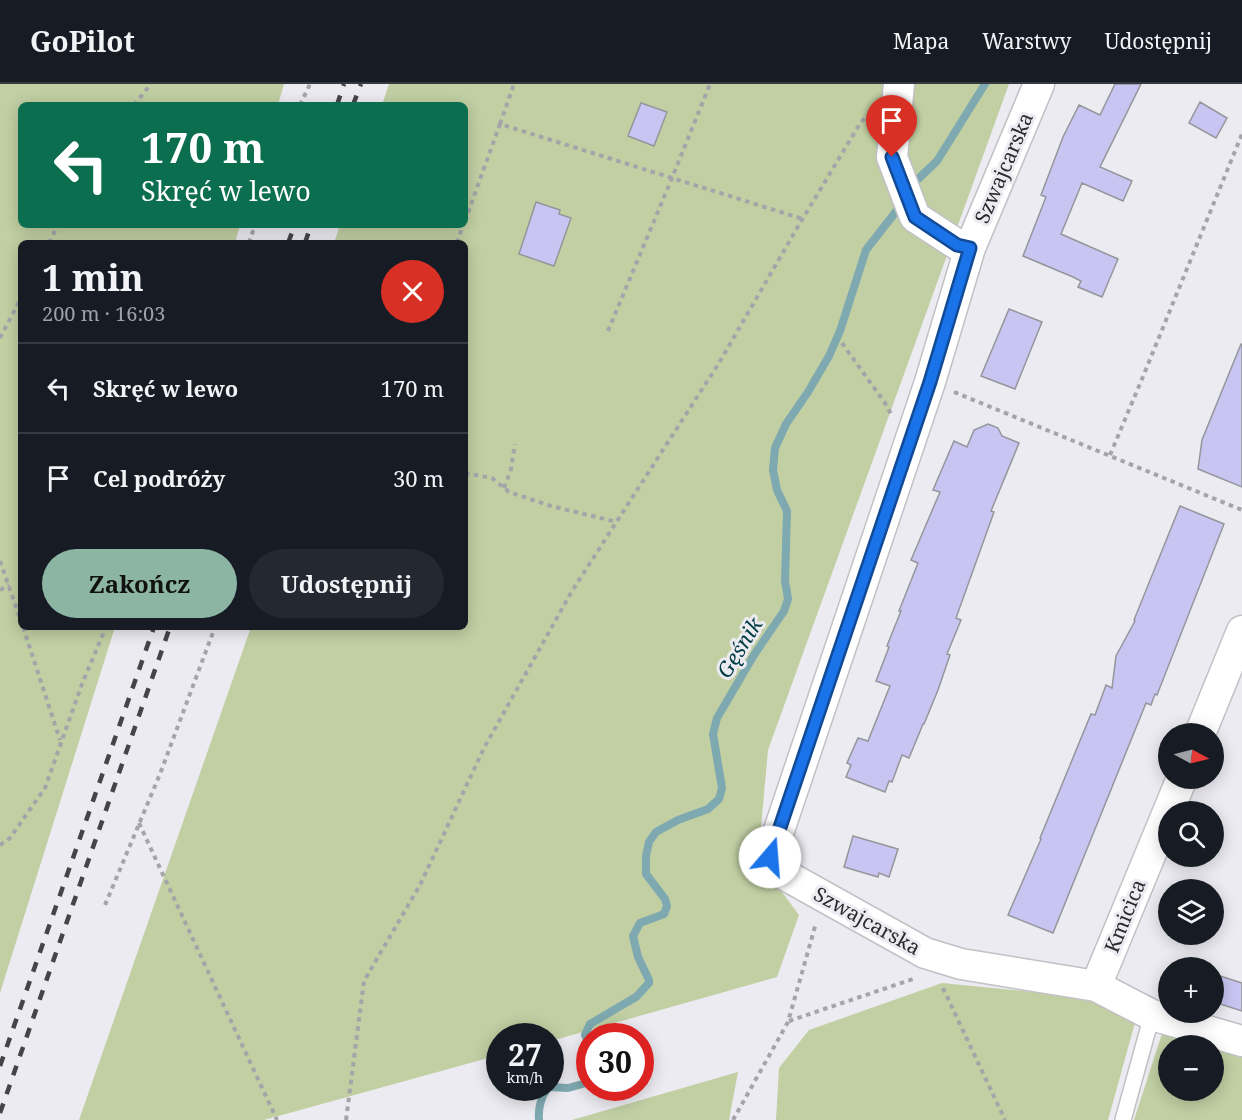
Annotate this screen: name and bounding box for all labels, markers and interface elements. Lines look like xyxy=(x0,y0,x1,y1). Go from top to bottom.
text: GoPilot xyxy=(30,22,135,60)
text: Mapa xyxy=(893,27,949,55)
text: Warstwy xyxy=(982,27,1071,55)
text: Udostępnij xyxy=(1104,27,1212,55)
pin xyxy=(866,95,917,157)
icon: arrive xyxy=(875,104,908,137)
street label: Szwajcarska xyxy=(968,108,1039,227)
text: 170 m xyxy=(141,118,265,175)
icon: left xyxy=(42,126,120,204)
text: Skręć w lewo xyxy=(141,172,311,209)
text: 1 min xyxy=(42,253,144,302)
button: close xyxy=(381,260,444,323)
text: 200 m · 16:03 xyxy=(42,300,165,327)
icon: left xyxy=(42,372,75,405)
text: Skręć w lewo xyxy=(93,373,238,403)
text: 170 m xyxy=(381,373,444,403)
icon: arrive xyxy=(42,462,75,495)
text: Cel podróży xyxy=(93,463,225,493)
text: 30 m xyxy=(393,463,444,493)
button: Zakończ xyxy=(42,549,237,618)
button: Udostępnij xyxy=(249,549,444,618)
water label: Gęśnik xyxy=(710,611,769,683)
north arrow xyxy=(1158,723,1224,789)
map controls xyxy=(1158,723,1224,1101)
button: search xyxy=(1158,801,1224,867)
position arrow xyxy=(738,825,802,889)
street label: Kmicica xyxy=(1098,875,1151,956)
button: layers xyxy=(1158,879,1224,945)
street label: Szwajcarska xyxy=(809,880,925,961)
button: + xyxy=(1158,957,1224,1023)
speed limit sign: 30 xyxy=(576,1023,654,1101)
text: 27 xyxy=(508,1034,542,1075)
button: − xyxy=(1158,1035,1224,1101)
text: km/h xyxy=(507,1067,543,1087)

